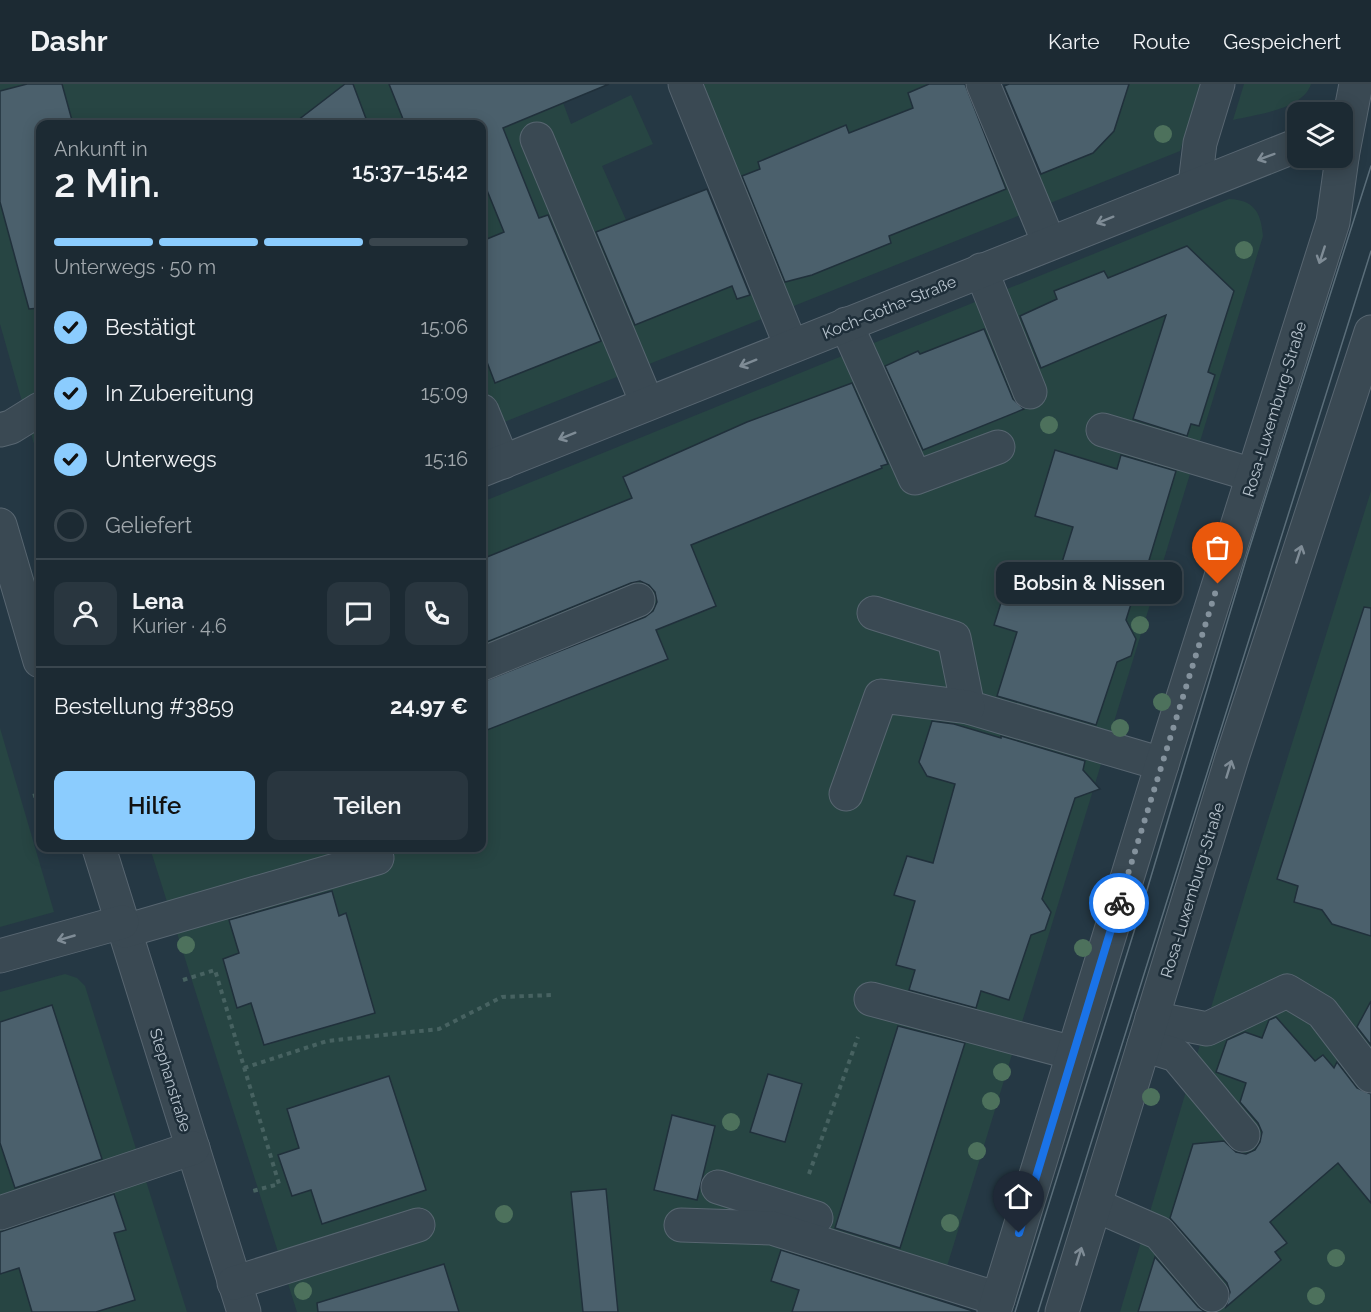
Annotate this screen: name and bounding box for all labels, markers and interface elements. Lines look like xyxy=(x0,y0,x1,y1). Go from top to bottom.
text: Dashr xyxy=(30,25,108,58)
text: Karte xyxy=(1048,29,1100,54)
text: Route xyxy=(1133,29,1190,54)
text: Gespeichert xyxy=(1223,29,1341,54)
map controls xyxy=(1287,102,1353,168)
button: layers xyxy=(1287,102,1353,168)
text: Ankunft in xyxy=(54,137,148,161)
one-way arrow xyxy=(1257,152,1275,163)
text: 15:37–15:42 xyxy=(352,158,468,184)
text: 2 Min. xyxy=(54,160,160,206)
one-way arrow xyxy=(1096,215,1114,226)
one-way arrow xyxy=(1316,245,1327,264)
text: Unterwegs · 50 m xyxy=(54,255,216,279)
street label: Koch-Gotha-Straße xyxy=(820,272,959,343)
icon: check xyxy=(54,311,87,344)
text: Bestätigt xyxy=(105,314,196,340)
text: 15:06 xyxy=(420,315,468,339)
street label: Rosa-Luxemburg-Straße xyxy=(1239,319,1310,499)
one-way arrow xyxy=(740,358,758,369)
icon: check xyxy=(54,377,87,410)
text: In Zubereitung xyxy=(105,380,254,406)
text: 15:09 xyxy=(421,381,468,405)
one-way arrow xyxy=(559,431,577,442)
icon: check xyxy=(54,443,87,476)
text: Unterwegs xyxy=(105,446,217,472)
text: 15:16 xyxy=(424,447,468,471)
text: Geliefert xyxy=(105,512,192,538)
pin xyxy=(1192,522,1243,584)
icon: bag xyxy=(1201,531,1234,564)
one-way arrow xyxy=(1294,545,1305,564)
callout: Bobsin & Nissen xyxy=(996,563,1182,605)
text: Bobsin & Nissen xyxy=(1013,571,1165,595)
button: person xyxy=(54,582,117,645)
button: chat xyxy=(327,582,390,645)
button: phone xyxy=(405,582,468,645)
text: Lena xyxy=(132,588,184,614)
text: Kurier · 4.6 xyxy=(132,614,227,638)
text: Bestellung #3859 xyxy=(54,693,234,719)
text: 24.97 € xyxy=(390,693,468,719)
one-way arrow xyxy=(1224,760,1235,779)
button: Hilfe xyxy=(54,771,255,840)
button: Teilen xyxy=(267,771,468,840)
street label: Rosa-Luxemburg-Straße xyxy=(1157,800,1228,980)
courier xyxy=(1089,873,1149,933)
icon: bike xyxy=(1103,887,1136,920)
one-way arrow xyxy=(57,932,76,944)
street label: Stephanstraße xyxy=(146,1026,195,1134)
pin xyxy=(993,1171,1044,1233)
icon: home xyxy=(1002,1180,1035,1213)
one-way arrow xyxy=(1074,1247,1085,1266)

